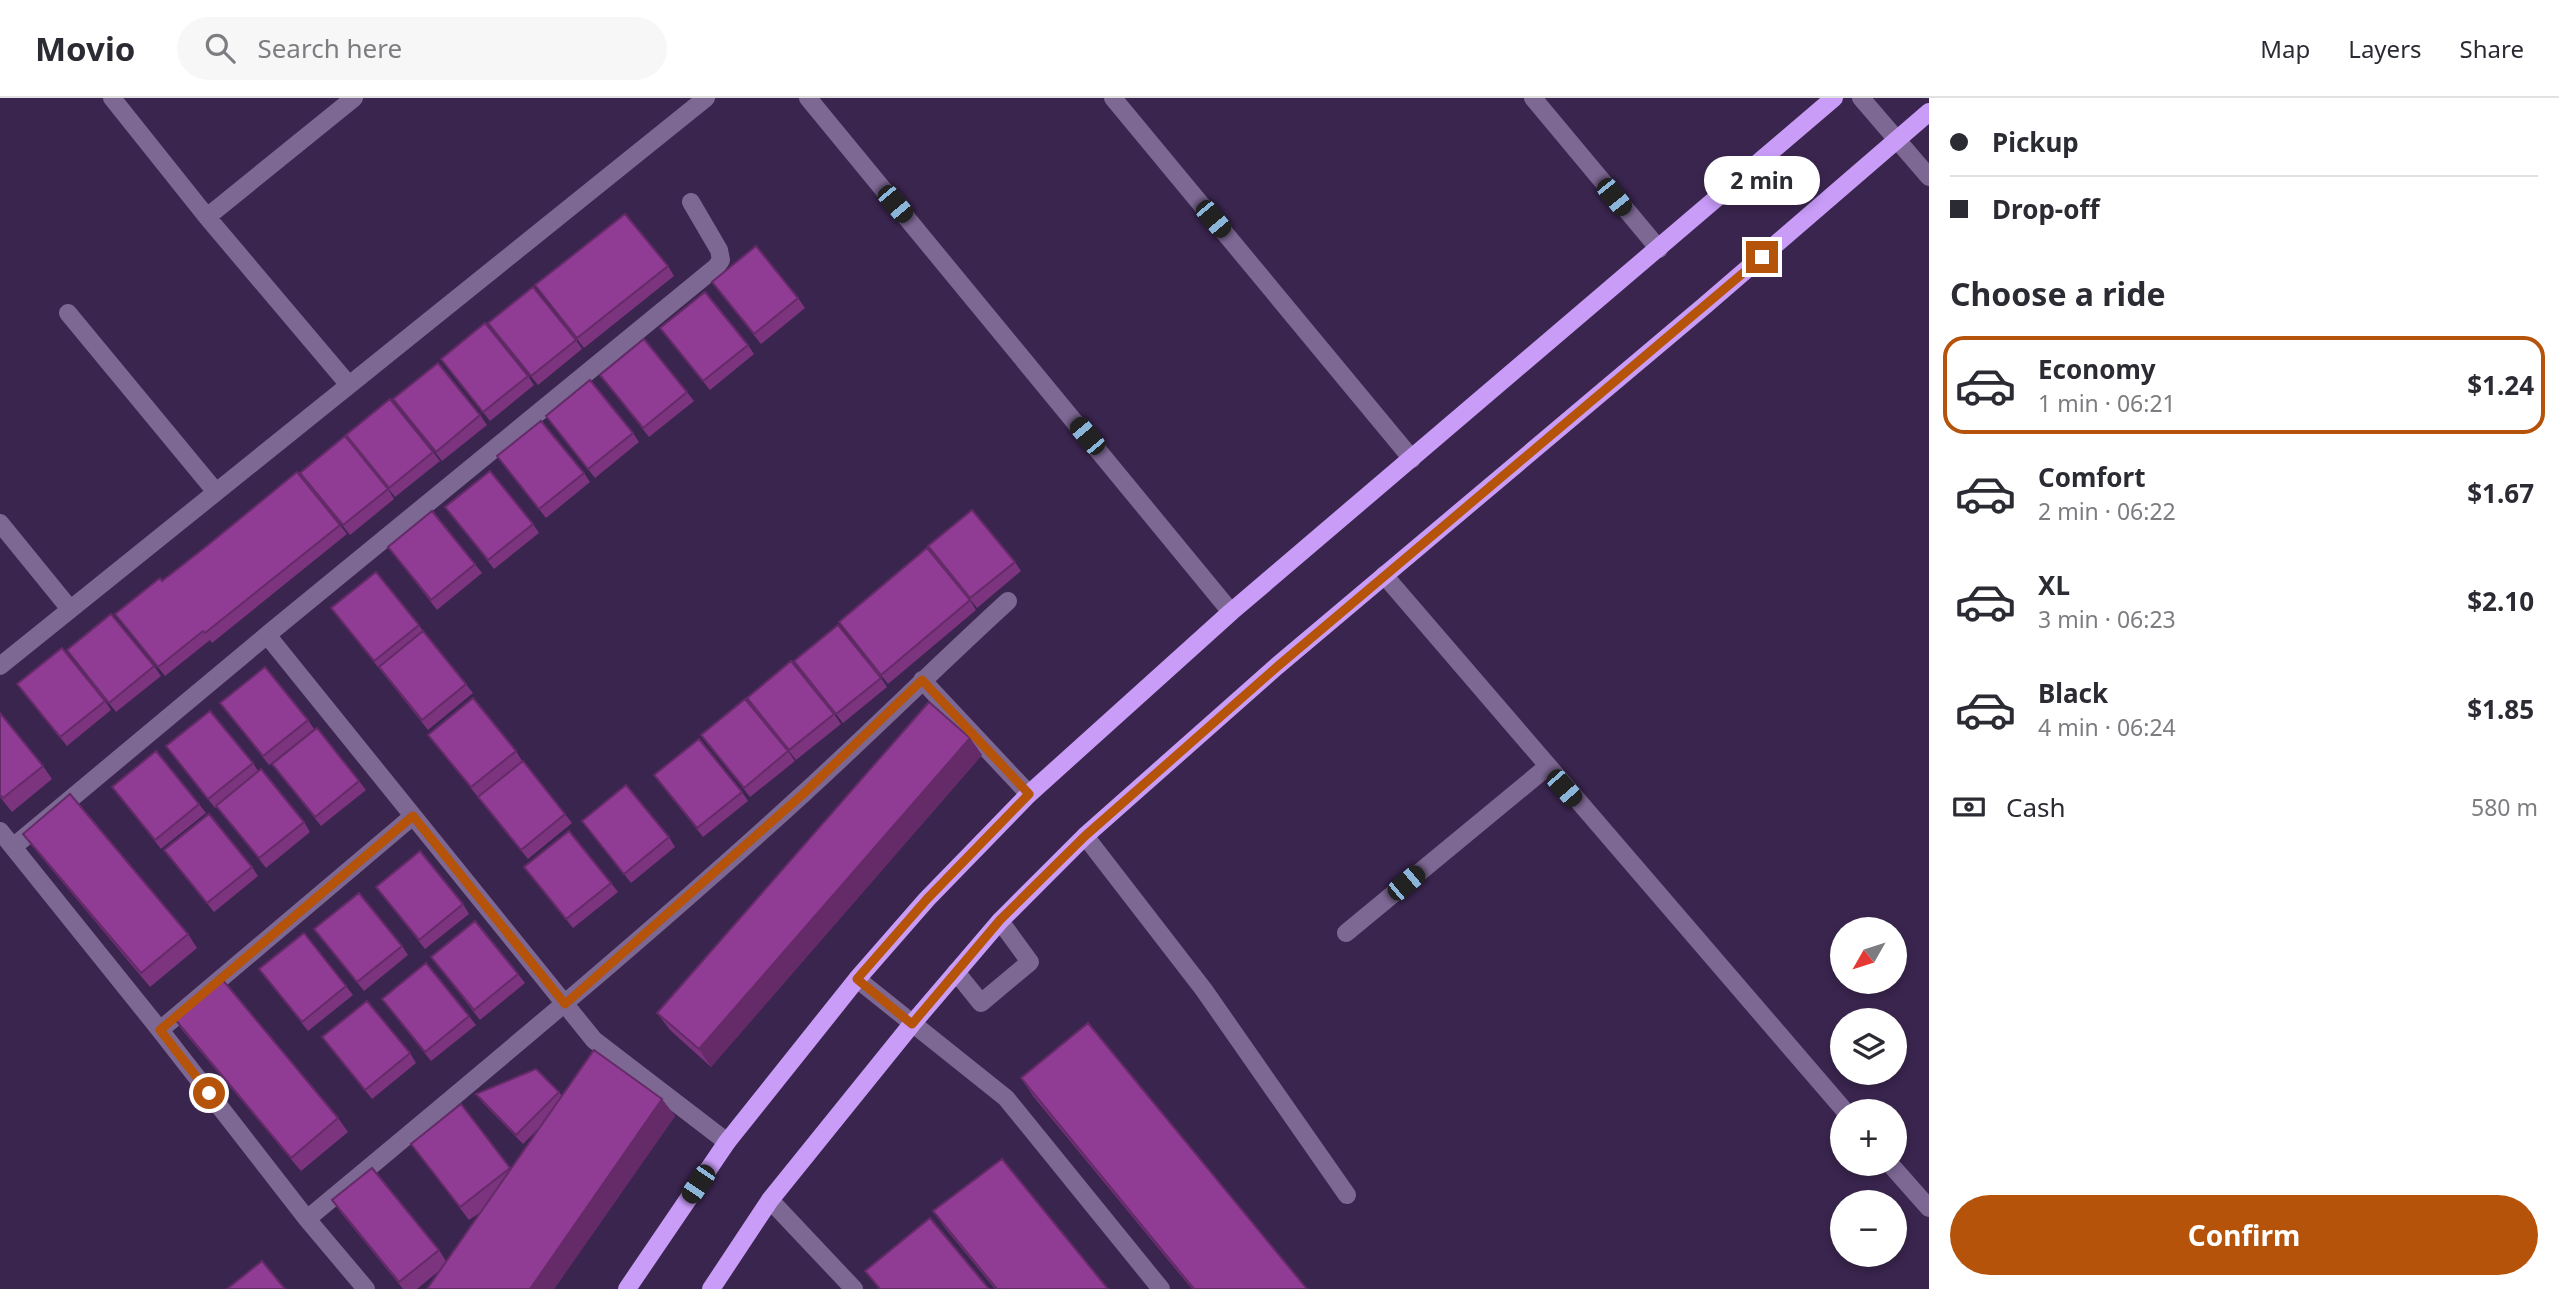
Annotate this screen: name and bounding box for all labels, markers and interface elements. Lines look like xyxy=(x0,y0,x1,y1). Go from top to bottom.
search box xyxy=(177,17,667,80)
text: Movio xyxy=(35,26,135,71)
icon: search xyxy=(201,29,239,67)
text: Search here xyxy=(257,30,402,66)
text: Map xyxy=(2260,32,2310,65)
text: Layers xyxy=(2348,32,2422,65)
text: Share xyxy=(2460,32,2524,65)
text: Pickup xyxy=(1992,124,2079,160)
callout: 2 min xyxy=(1704,156,1820,204)
text: 2 min xyxy=(1730,164,1794,196)
car xyxy=(1593,174,1636,220)
car xyxy=(874,181,917,227)
text: Drop-off xyxy=(1992,191,2099,227)
car xyxy=(1192,196,1235,242)
route end xyxy=(1746,241,1778,273)
text: Choose a ride xyxy=(1950,272,2166,315)
text: Economy xyxy=(2038,351,2156,387)
icon: car xyxy=(1954,354,2017,417)
text: $1.24 xyxy=(2467,367,2534,403)
text: 1 min · 06:21 xyxy=(2038,387,2176,419)
car xyxy=(1066,413,1109,459)
text: Comfort xyxy=(2038,459,2146,495)
icon: car xyxy=(1954,462,2017,525)
text: $1.67 xyxy=(2467,475,2534,511)
text: 2 min · 06:22 xyxy=(2038,495,2176,527)
text: XL xyxy=(2038,567,2070,603)
icon: car xyxy=(1954,570,2017,633)
text: $2.10 xyxy=(2467,583,2534,619)
text: 3 min · 06:23 xyxy=(2038,603,2176,635)
text: Black xyxy=(2038,675,2108,711)
icon: car xyxy=(1954,678,2017,741)
text: $1.85 xyxy=(2467,691,2534,727)
text: 4 min · 06:24 xyxy=(2038,711,2176,743)
car xyxy=(1543,765,1586,811)
icon: cash xyxy=(1950,788,1988,826)
text: Cash xyxy=(2006,789,2066,825)
text: 580 m xyxy=(2471,791,2538,823)
car xyxy=(1384,861,1429,905)
north arrow xyxy=(1830,917,1908,994)
map controls xyxy=(1830,917,1907,1267)
button: layers xyxy=(1830,1008,1907,1085)
route start xyxy=(193,1077,225,1109)
button: + xyxy=(1830,1099,1907,1176)
car xyxy=(678,1161,719,1207)
button: − xyxy=(1830,1190,1907,1267)
button: Confirm xyxy=(1950,1195,2538,1275)

